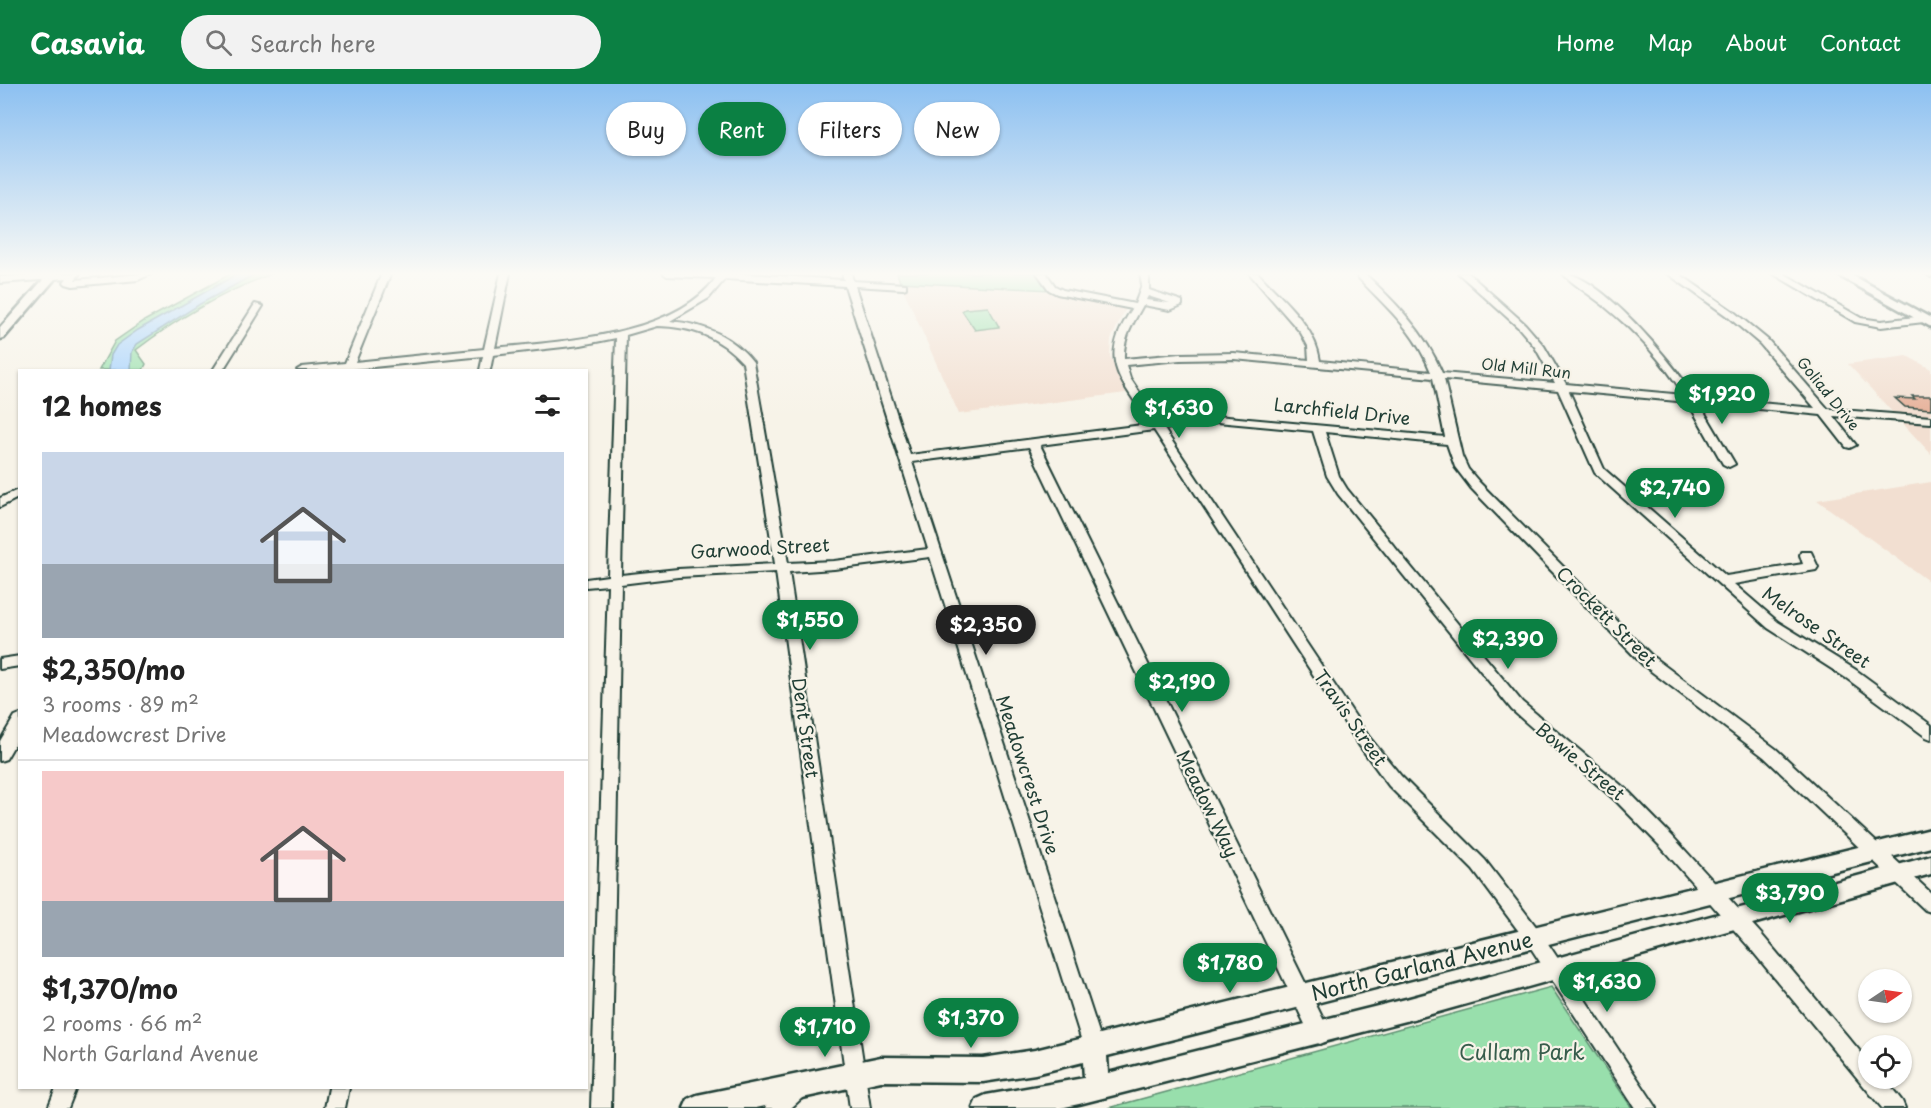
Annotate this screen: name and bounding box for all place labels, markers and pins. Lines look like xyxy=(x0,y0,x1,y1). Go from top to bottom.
pin: $1,920 xyxy=(1673,374,1771,425)
pin: $1,630 xyxy=(1130,388,1228,439)
pin: $2,740 xyxy=(1626,468,1724,519)
pin: $1,550 xyxy=(761,600,859,651)
pin: $2,350 xyxy=(937,605,1035,656)
pin: $2,390 xyxy=(1459,619,1557,670)
pin: $2,190 xyxy=(1133,662,1231,713)
pin: $3,790 xyxy=(1741,873,1839,924)
pin: $1,780 xyxy=(1181,943,1279,994)
pin: $1,630 xyxy=(1558,962,1656,1013)
pin: $1,370 xyxy=(922,998,1020,1049)
pin: $1,710 xyxy=(776,1007,874,1058)

